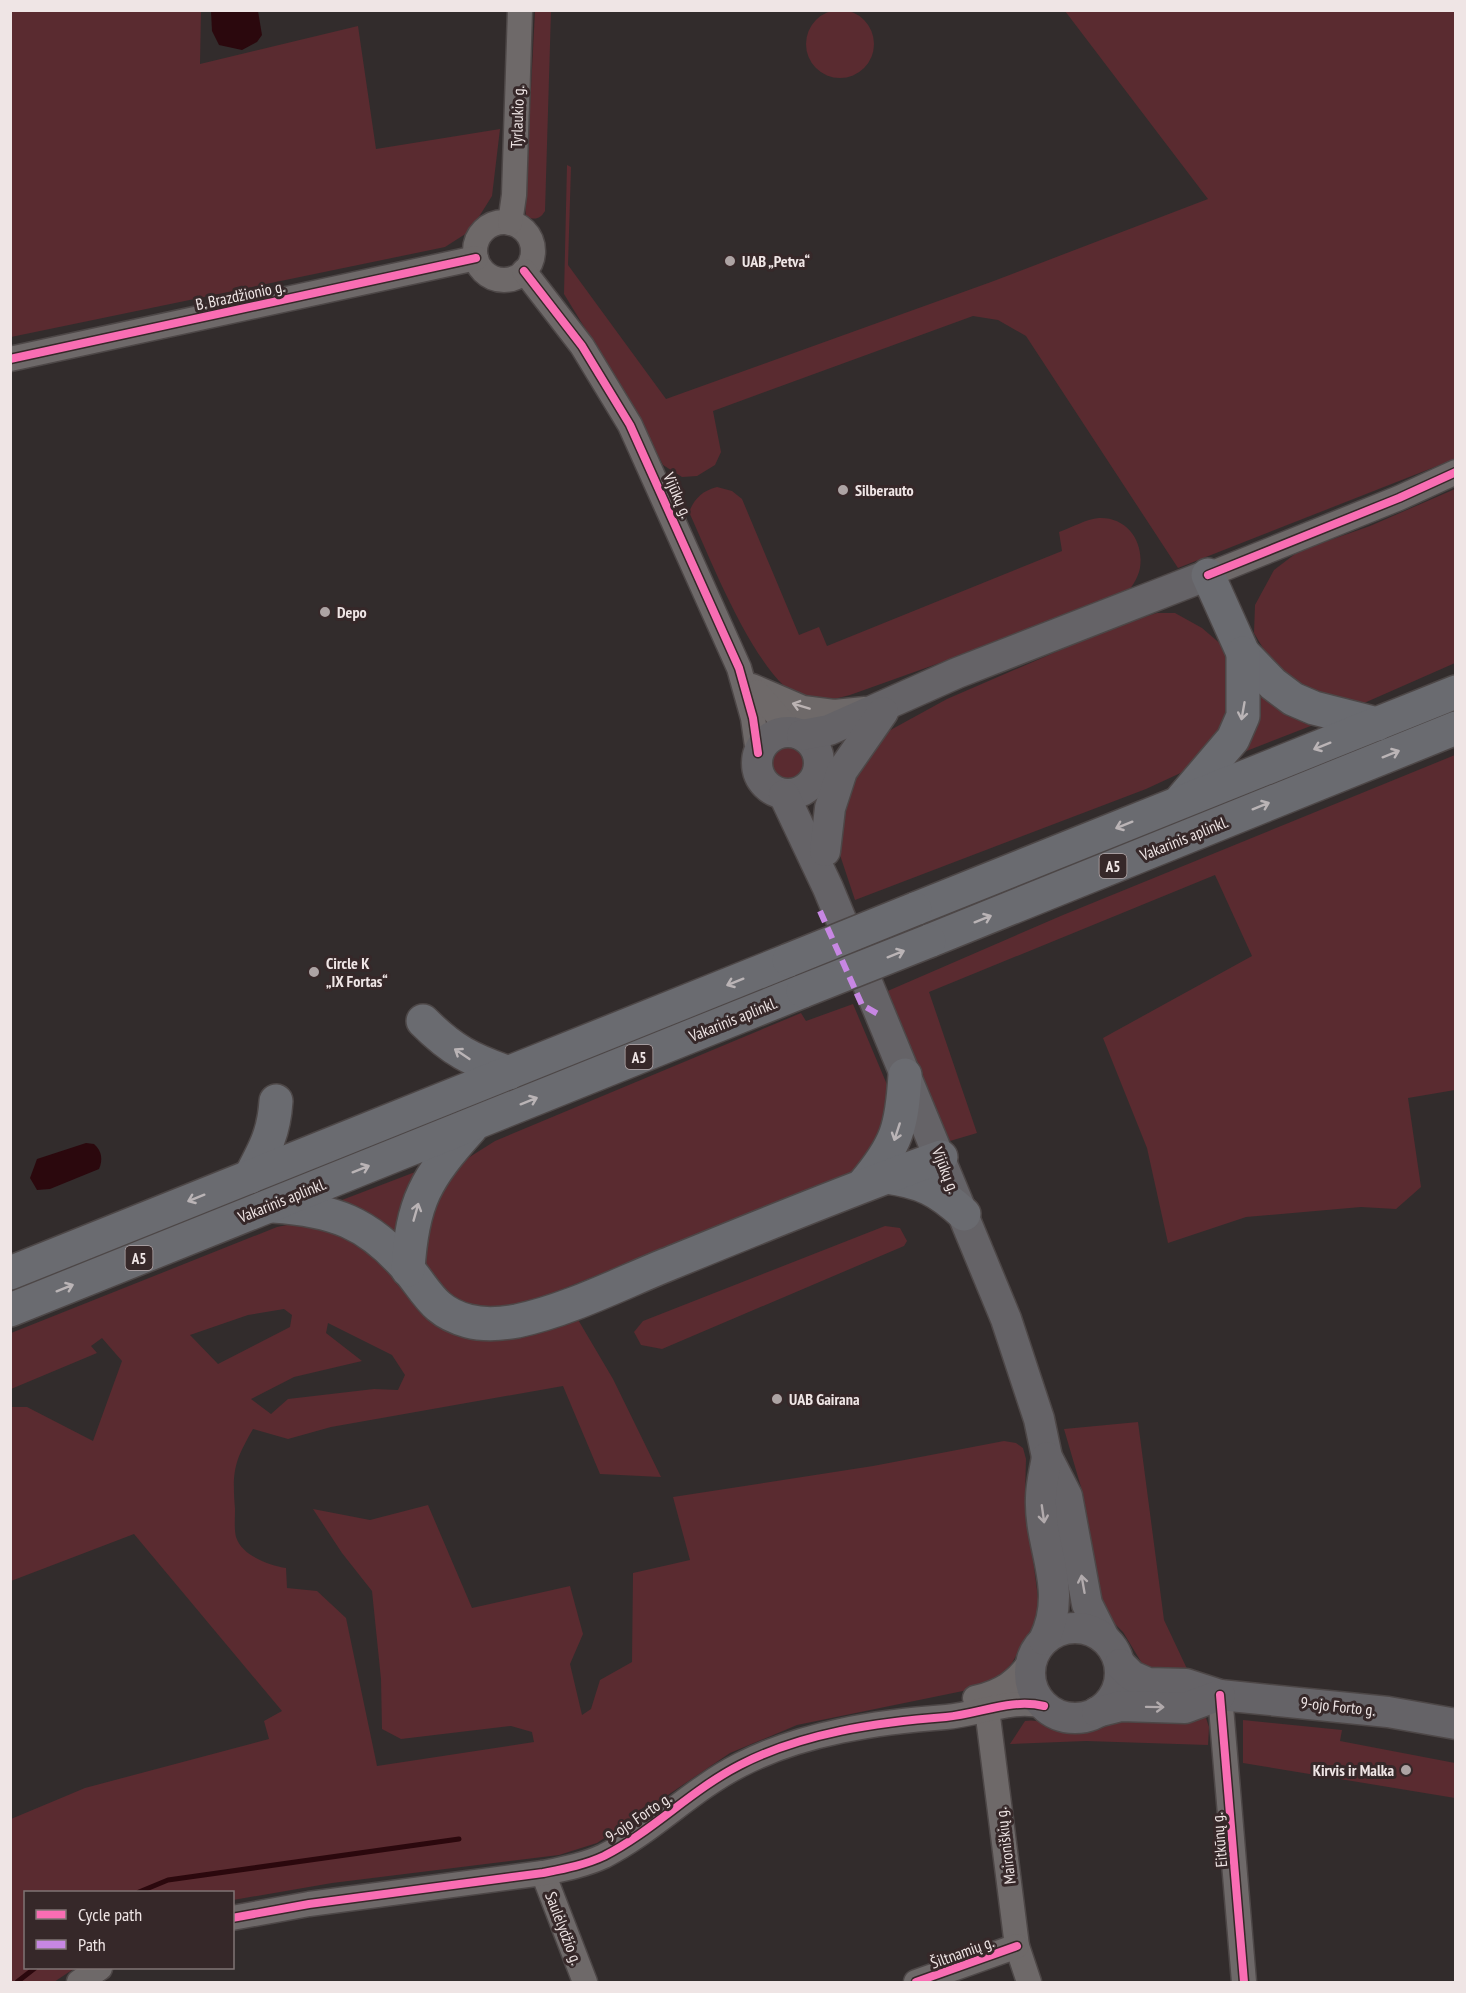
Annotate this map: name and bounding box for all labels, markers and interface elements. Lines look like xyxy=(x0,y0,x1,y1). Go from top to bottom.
street label: Tyrlaukio g. xyxy=(506,85,528,149)
place label: UAB „Petva“ xyxy=(742,251,810,271)
marker: UAB „Petva“ xyxy=(723,254,737,268)
street label: B. Brazdžionio g. xyxy=(194,276,286,314)
street label: Vijūkų g. xyxy=(659,468,697,521)
place label: Silberauto xyxy=(855,480,914,500)
marker: Silberauto xyxy=(836,483,850,497)
place label: Depo xyxy=(337,602,367,622)
marker: Depo xyxy=(318,605,332,619)
one-way arrow xyxy=(792,700,811,711)
one-way arrow xyxy=(1237,701,1248,721)
one-way arrow xyxy=(1314,741,1332,752)
one-way arrow xyxy=(1381,748,1400,759)
one-way arrow xyxy=(1251,800,1270,811)
street label: Vakarinis aplinkl. xyxy=(1136,811,1231,865)
one-way arrow xyxy=(1115,820,1133,831)
road number: A5 xyxy=(1100,854,1126,878)
one-way arrow xyxy=(973,913,992,924)
one-way arrow xyxy=(887,948,905,959)
place label: Circle K „IX Fortas“ xyxy=(326,953,388,991)
marker: Circle K „IX Fortas“ xyxy=(307,965,321,979)
one-way arrow xyxy=(726,977,745,988)
street label: Vakarinis aplinkl. xyxy=(685,992,780,1046)
road number: A5 xyxy=(626,1045,652,1069)
one-way arrow xyxy=(454,1048,470,1060)
one-way arrow xyxy=(519,1095,538,1106)
one-way arrow xyxy=(891,1122,902,1141)
street label: Vijūkų g. xyxy=(927,1143,964,1196)
one-way arrow xyxy=(352,1162,370,1173)
street label: Vakarinis aplinkl. xyxy=(234,1173,329,1227)
one-way arrow xyxy=(187,1194,205,1205)
one-way arrow xyxy=(410,1203,422,1222)
road number: A5 xyxy=(126,1246,152,1270)
one-way arrow xyxy=(55,1282,73,1293)
place label: UAB Gairana xyxy=(789,1389,860,1409)
marker: UAB Gairana xyxy=(770,1392,784,1406)
one-way arrow xyxy=(1037,1504,1048,1524)
one-way arrow xyxy=(1077,1574,1088,1594)
street label: 9-ojo Forto g. xyxy=(1300,1692,1377,1720)
one-way arrow xyxy=(1145,1701,1165,1713)
place label: Kirvis ir Malka xyxy=(1313,1760,1394,1780)
marker: Kirvis ir Malka xyxy=(1399,1763,1413,1777)
street label: 9-ojo Forto g. xyxy=(601,1788,675,1846)
street label: Maironiškių g. xyxy=(990,1806,1020,1885)
street label: Eitkūnų g. xyxy=(1207,1812,1231,1868)
street label: Saulėlydžio g. xyxy=(541,1889,587,1967)
legend xyxy=(24,1891,234,1969)
text: Cycle path xyxy=(78,1903,142,1926)
street label: Šiltnamių g. xyxy=(928,1931,997,1973)
text: Path xyxy=(78,1933,106,1956)

